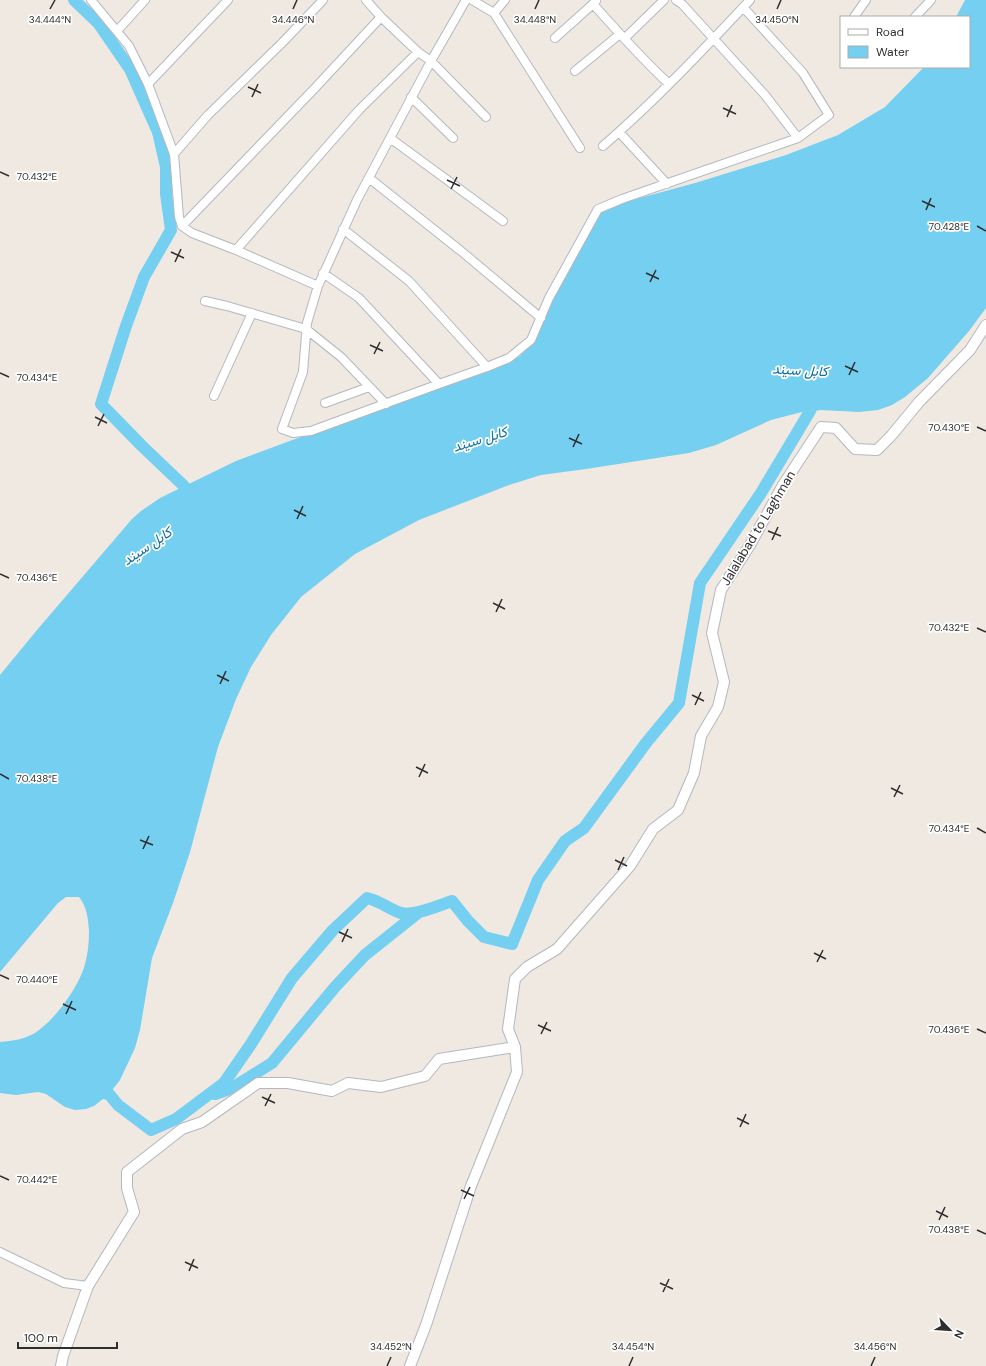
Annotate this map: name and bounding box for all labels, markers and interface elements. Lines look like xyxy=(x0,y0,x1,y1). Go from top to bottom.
text: 34.444°N xyxy=(29,13,71,26)
text: 34.446°N xyxy=(272,13,314,26)
text: 34.448°N xyxy=(514,13,556,26)
text: 34.450°N xyxy=(755,13,799,26)
legend xyxy=(840,16,970,68)
text: Road xyxy=(876,24,904,40)
text: Water xyxy=(876,44,910,60)
text: 70.432°E xyxy=(17,170,58,183)
text: 70.428°E xyxy=(929,220,970,233)
water label: کابل سيند xyxy=(772,360,831,381)
text: 70.434°E xyxy=(17,371,58,384)
water label: کابل سيند xyxy=(451,421,512,456)
text: 70.430°E xyxy=(928,421,970,434)
street label: Jalalabad to Laghman xyxy=(717,467,799,589)
water label: کابل سيند xyxy=(119,521,177,569)
text: 70.436°E xyxy=(17,571,58,584)
text: 70.432°E xyxy=(929,621,970,634)
text: 70.438°E xyxy=(17,772,58,785)
text: 70.434°E xyxy=(929,822,970,835)
text: 70.440°E xyxy=(16,973,58,986)
text: 70.436°E xyxy=(929,1023,970,1036)
text: 70.442°E xyxy=(17,1173,58,1186)
text: 70.438°E xyxy=(929,1223,970,1236)
north arrow xyxy=(930,1310,970,1350)
scale bar xyxy=(18,1324,117,1350)
text: N xyxy=(951,1328,967,1341)
text: 100 m xyxy=(24,1330,58,1346)
text: 34.452°N xyxy=(370,1340,412,1353)
text: 34.454°N xyxy=(612,1340,654,1353)
text: 34.456°N xyxy=(854,1340,896,1353)

